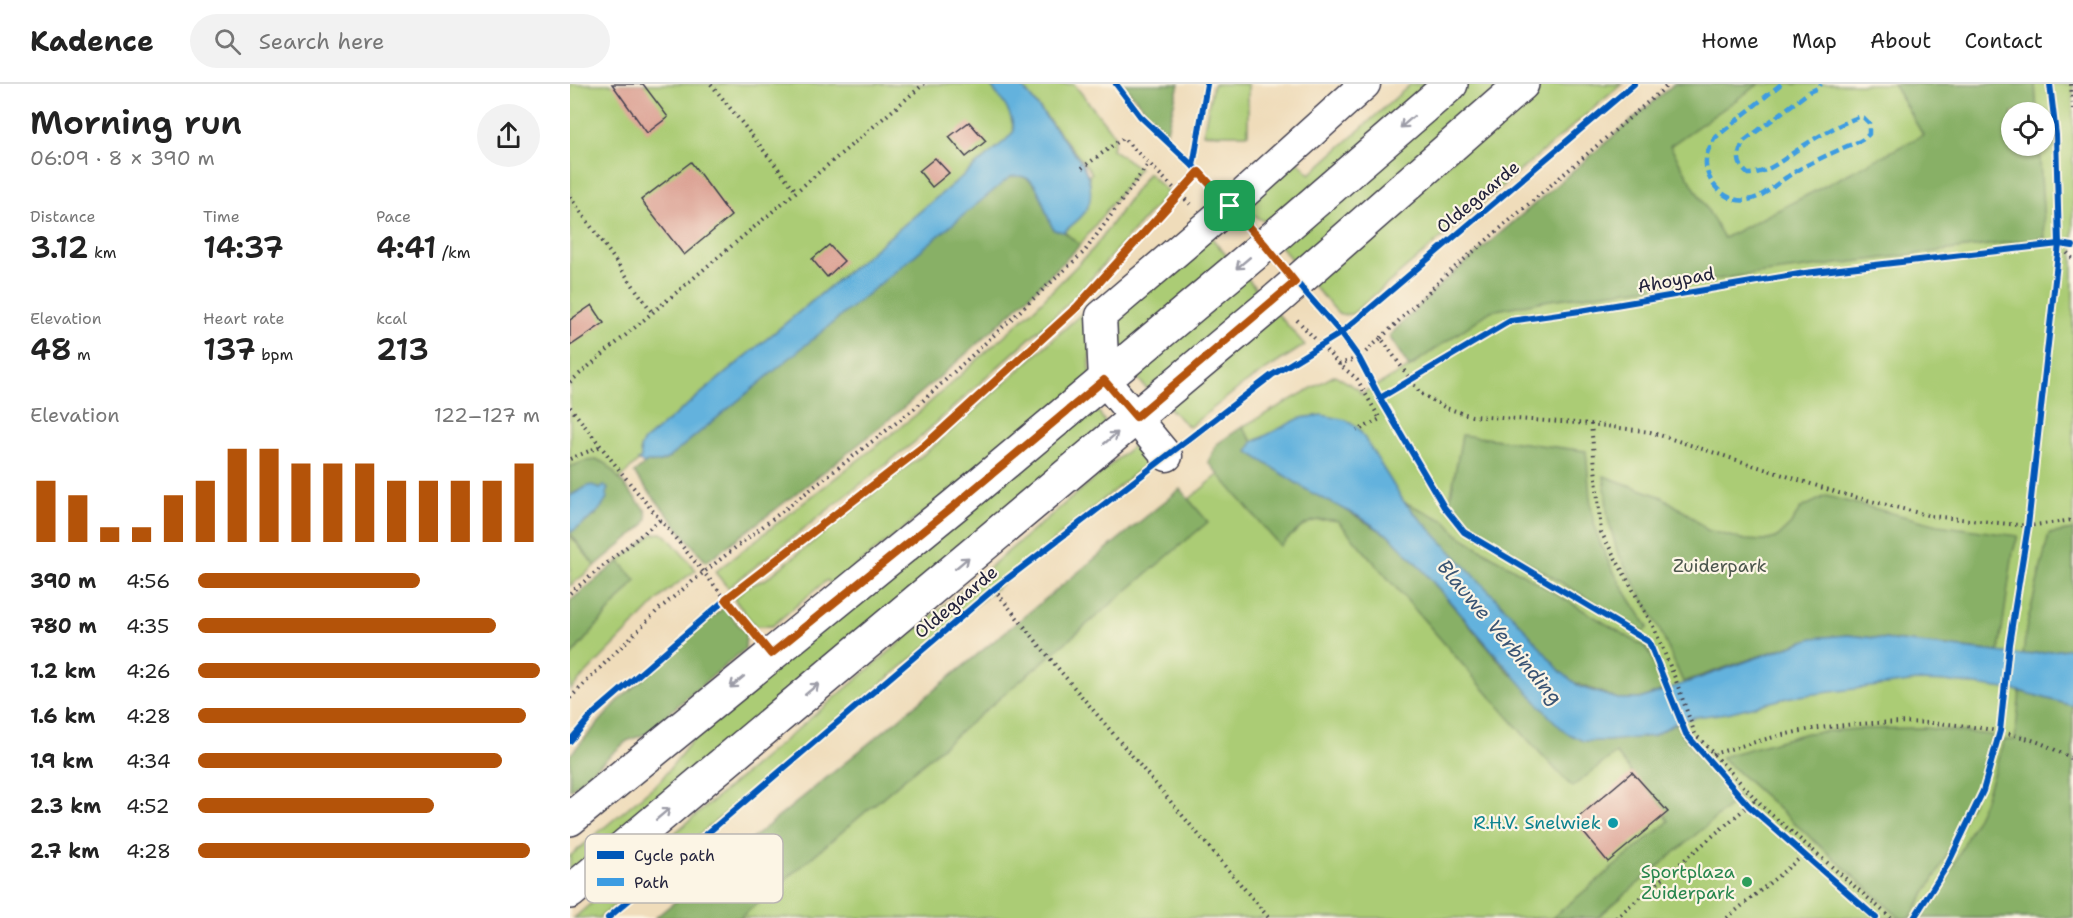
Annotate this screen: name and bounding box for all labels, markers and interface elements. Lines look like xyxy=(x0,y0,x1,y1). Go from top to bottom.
search box xyxy=(190,14,610,68)
text: Kadence xyxy=(30,22,154,60)
icon: search xyxy=(211,25,244,58)
text: Search here xyxy=(259,27,385,56)
text: Home xyxy=(1701,27,1759,55)
text: Map xyxy=(1792,27,1837,55)
text: About xyxy=(1870,27,1931,55)
text: Contact xyxy=(1964,27,2043,55)
text: Morning run xyxy=(30,100,242,145)
map controls xyxy=(2001,102,2055,156)
button: locate xyxy=(2001,102,2055,156)
button: share xyxy=(477,104,540,167)
one-way arrow xyxy=(1400,115,1415,129)
text: 06:09 · 8 × 390 m xyxy=(30,145,215,171)
street label: Oldegaarde xyxy=(1431,155,1525,239)
pin xyxy=(1204,180,1255,231)
icon: arrive xyxy=(1213,189,1246,222)
text: Distance xyxy=(30,206,96,227)
text: Time xyxy=(203,206,240,227)
text: Pace xyxy=(376,206,411,227)
text: 3.12 xyxy=(30,227,88,268)
text: 14:37 xyxy=(203,227,284,268)
text: 4:41 xyxy=(376,227,437,268)
text: km xyxy=(88,242,117,263)
text: /km xyxy=(437,242,471,263)
one-way arrow xyxy=(1235,256,1251,269)
street label: Ahoypad xyxy=(1636,261,1716,299)
text: Elevation xyxy=(30,308,102,329)
text: Heart rate xyxy=(203,308,285,329)
text: kcal xyxy=(376,308,407,329)
text: 48 xyxy=(30,329,72,370)
text: 137 xyxy=(203,329,256,370)
text: 213 xyxy=(376,329,429,370)
text: m xyxy=(72,344,91,365)
text: bpm xyxy=(256,344,293,365)
text: Elevation xyxy=(30,402,120,428)
text: 122–127 m xyxy=(434,402,540,428)
one-way arrow xyxy=(1103,431,1118,445)
water label: Blauwe Verbinding xyxy=(1432,554,1568,710)
park label: Zuiderpark xyxy=(1673,554,1767,578)
one-way arrow xyxy=(954,556,969,570)
street label: Oldegaarde xyxy=(909,560,1003,644)
text: 390 m xyxy=(30,568,96,594)
text: 4:56 xyxy=(126,568,170,594)
text: 780 m xyxy=(30,613,97,639)
text: 4:35 xyxy=(126,613,169,639)
text: 1.2 km xyxy=(30,658,96,684)
text: 4:26 xyxy=(126,658,171,684)
one-way arrow xyxy=(729,675,745,688)
one-way arrow xyxy=(804,682,820,695)
text: 1.6 km xyxy=(30,703,96,729)
text: 4:28 xyxy=(126,703,171,729)
text: 1.9 km xyxy=(30,748,93,774)
text: 4:34 xyxy=(126,748,171,774)
text: 2.3 km xyxy=(30,793,101,819)
text: 4:52 xyxy=(126,793,169,819)
one-way arrow xyxy=(655,807,670,821)
place label: R.H.V. Snelwiek xyxy=(1473,811,1601,835)
marker: R.H.V. Snelwiek xyxy=(1606,816,1620,830)
legend xyxy=(585,834,783,903)
text: 2.7 km xyxy=(30,838,99,864)
text: 4:28 xyxy=(126,838,171,864)
text: Cycle path xyxy=(634,845,715,866)
place label: Sportplaza Zuiderpark xyxy=(1641,860,1735,905)
text: Path xyxy=(634,872,669,893)
marker: Sportplaza Zuiderpark xyxy=(1740,875,1754,889)

